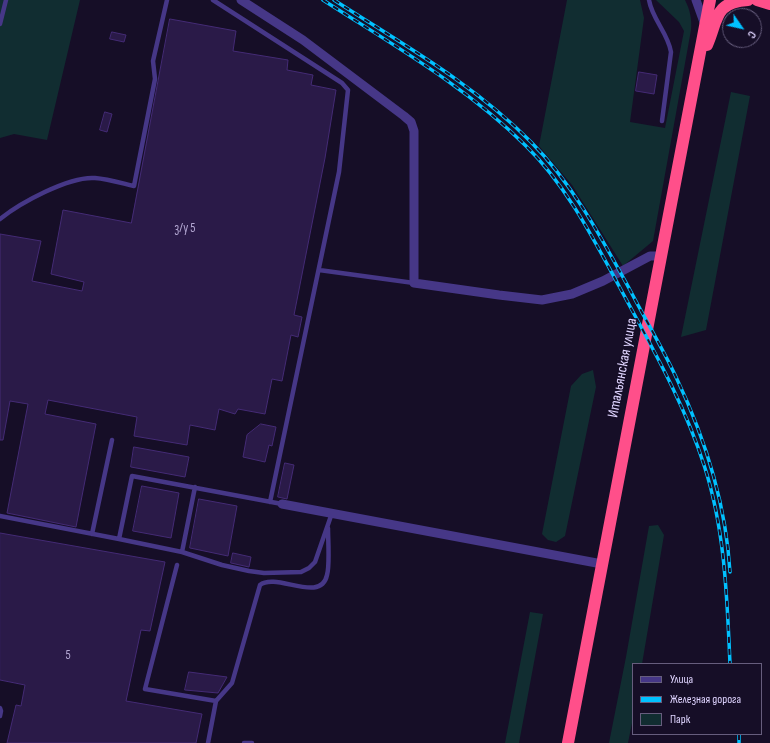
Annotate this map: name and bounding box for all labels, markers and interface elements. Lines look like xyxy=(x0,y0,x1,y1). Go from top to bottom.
north arrow xyxy=(722,8,762,48)
text: С xyxy=(745,28,759,40)
house number: з/у 5 xyxy=(175,221,195,237)
street label: Итальянская улица xyxy=(605,317,641,419)
house number: 5 xyxy=(65,648,71,664)
legend xyxy=(632,663,762,735)
text: Улица xyxy=(670,672,693,687)
text: Железная дорога xyxy=(670,692,741,707)
text: Парк xyxy=(670,712,690,727)

